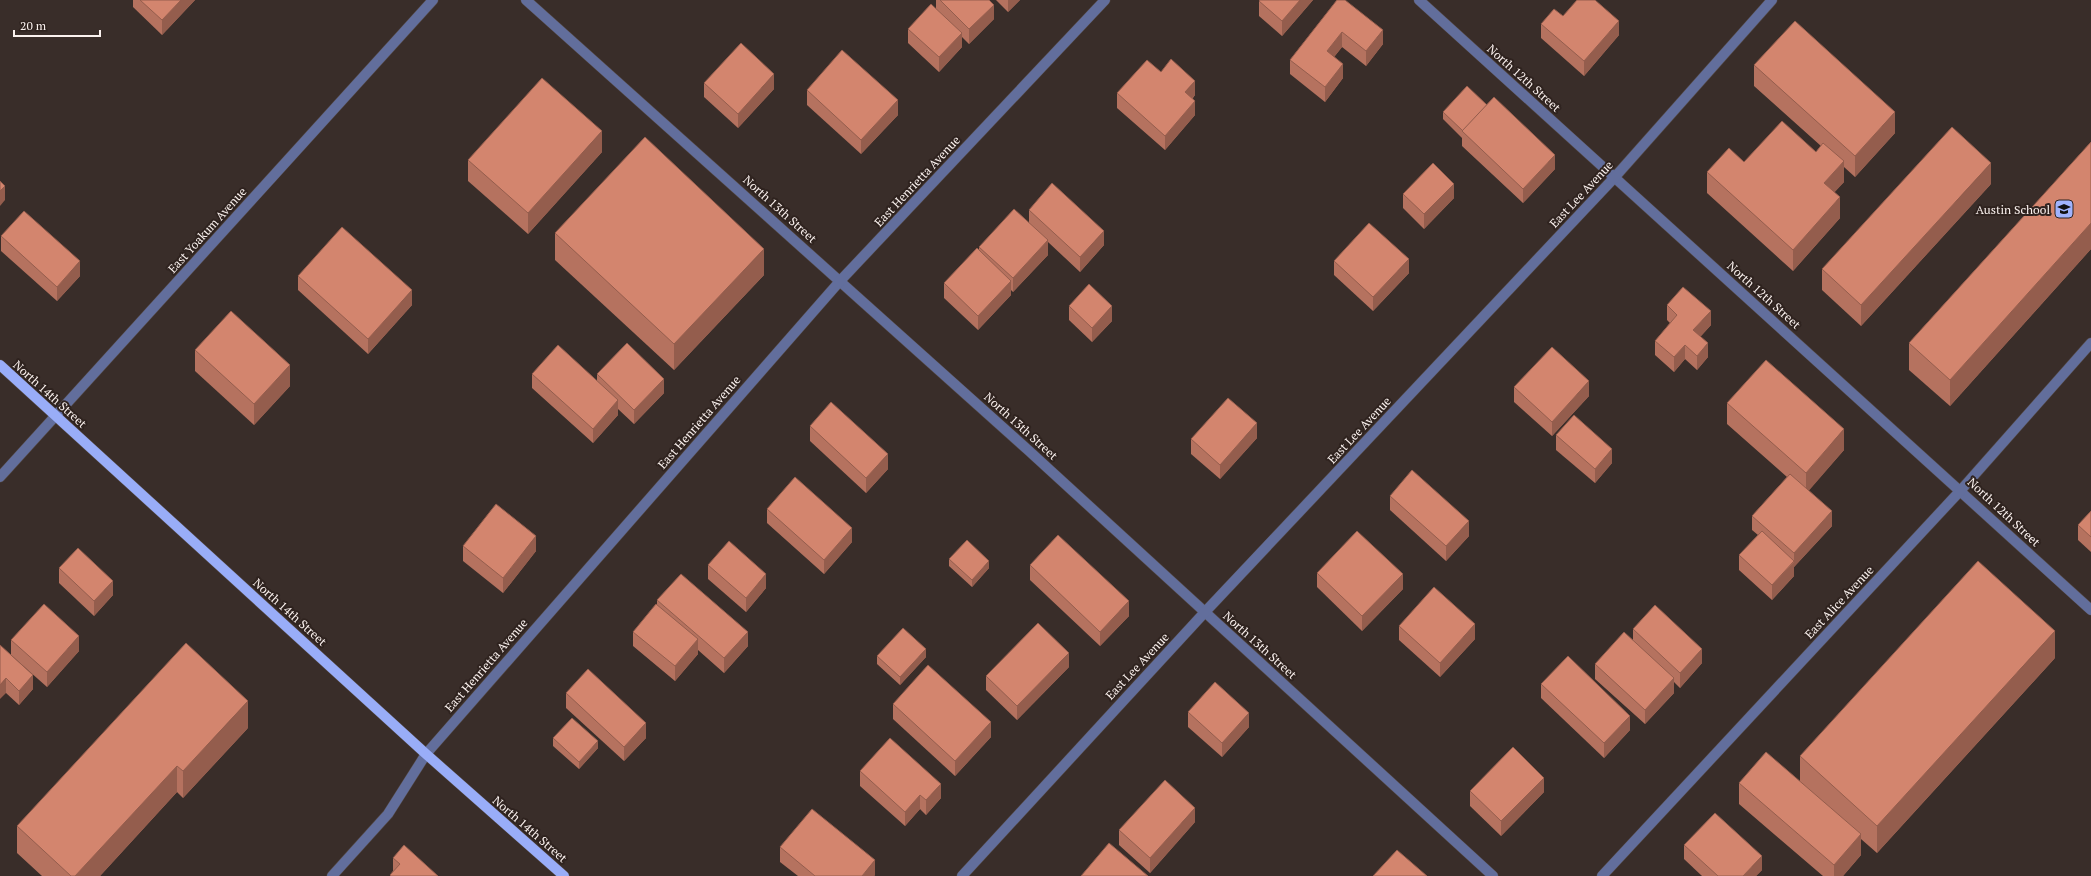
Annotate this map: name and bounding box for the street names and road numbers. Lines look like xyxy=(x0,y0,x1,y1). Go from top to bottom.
street label: North 12th Street xyxy=(1484,41,1564,115)
street label: East Henrietta Avenue xyxy=(871,132,963,230)
street label: East Lee Avenue xyxy=(1546,157,1616,231)
street label: North 13th Street xyxy=(740,172,820,246)
street label: East Yoakum Avenue xyxy=(165,184,249,276)
street label: North 12th Street xyxy=(1724,258,1804,332)
street label: North 14th Street xyxy=(10,357,90,431)
street label: East Henrietta Avenue xyxy=(654,372,744,472)
street label: North 13th Street xyxy=(981,389,1061,463)
street label: East Lee Avenue xyxy=(1324,393,1394,467)
street label: North 12th Street xyxy=(1965,475,2044,550)
street label: East Alice Avenue xyxy=(1801,562,1877,642)
street label: North 14th Street xyxy=(250,575,330,649)
street label: North 13th Street xyxy=(1220,608,1300,682)
street label: East Henrietta Avenue xyxy=(441,615,531,715)
street label: East Lee Avenue xyxy=(1102,629,1172,703)
street label: North 14th Street xyxy=(490,793,571,866)

